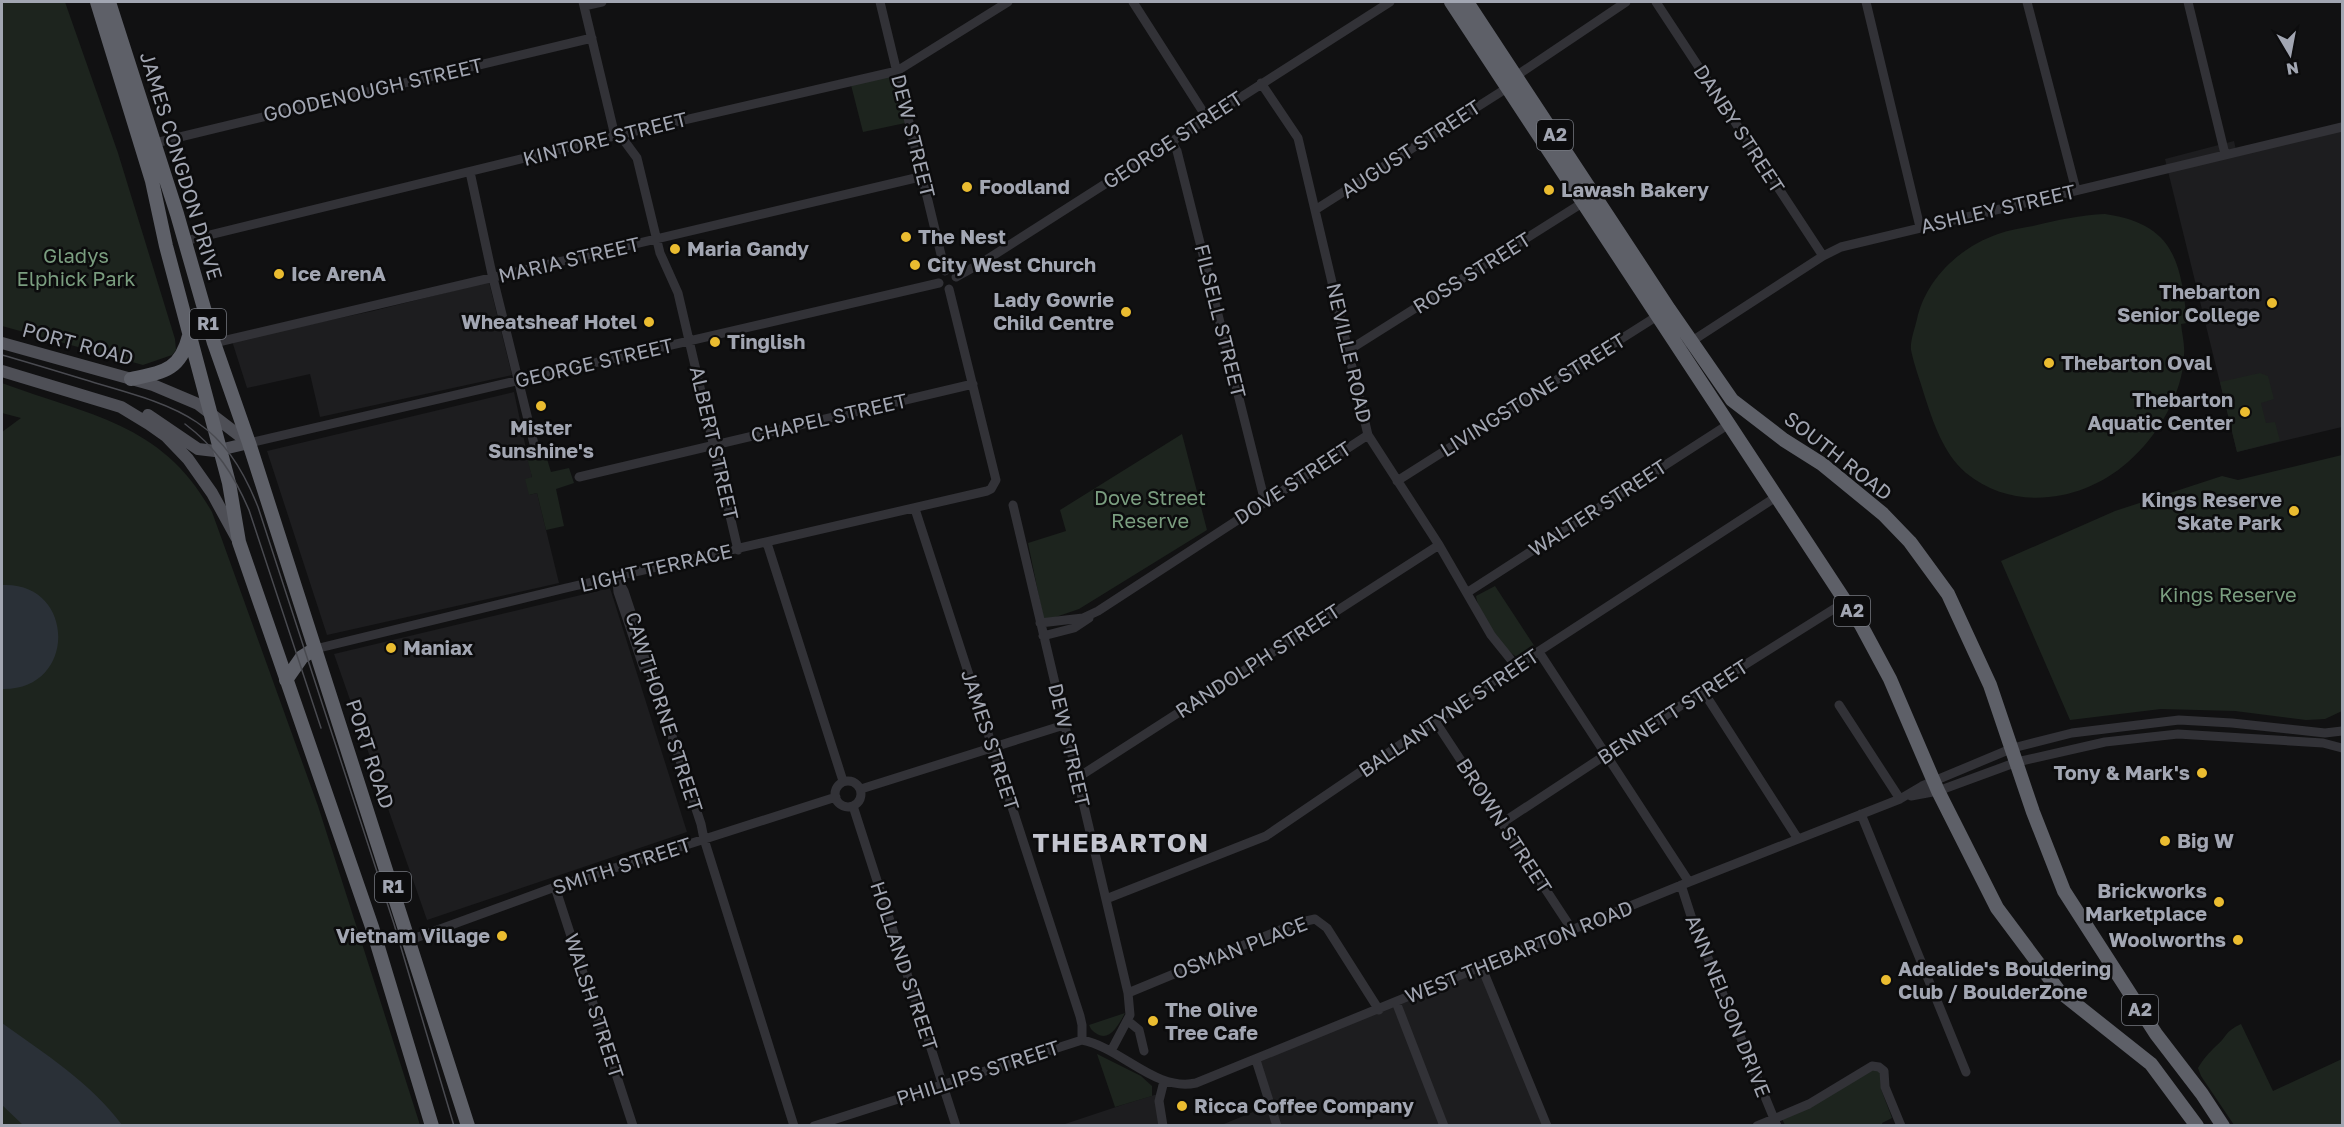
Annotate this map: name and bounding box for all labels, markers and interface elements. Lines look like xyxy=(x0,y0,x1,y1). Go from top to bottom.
north arrow xyxy=(2260,24,2320,84)
street label: JAMES CONGDON DRIVE xyxy=(136,49,228,283)
street label: GOODENOUGH STREET xyxy=(261,52,485,126)
text: N xyxy=(2285,58,2300,80)
street label: DANBY STREET xyxy=(1689,60,1790,197)
street label: DEW STREET xyxy=(887,72,941,200)
street label: GEORGE STREET xyxy=(1098,85,1247,193)
street label: AUGUST STREET xyxy=(1336,94,1485,202)
street label: KINTORE STREET xyxy=(520,106,689,170)
road number: A2 xyxy=(1537,120,1573,150)
place label: Foodland xyxy=(979,174,1070,198)
place label: Lawash Bakery xyxy=(1561,177,1709,201)
street label: ASHLEY STREET xyxy=(1918,179,2078,238)
marker: Foodland xyxy=(960,180,974,194)
marker: Lawash Bakery xyxy=(1542,183,1556,197)
place label: The Nest xyxy=(918,224,1006,248)
street label: ROSS STREET xyxy=(1408,226,1535,318)
marker: The Nest xyxy=(899,230,913,244)
street label: MARIA STREET xyxy=(496,231,642,287)
place label: Maria Gandy xyxy=(687,236,809,260)
street label: FILSELL STREET xyxy=(1190,241,1252,400)
marker: Maria Gandy xyxy=(668,242,682,256)
park label: Gladys Elphick Park xyxy=(16,243,136,290)
place label: City West Church xyxy=(927,252,1096,276)
marker: City West Church xyxy=(908,258,922,272)
place label: Ice ArenA xyxy=(291,261,386,285)
marker: Ice ArenA xyxy=(272,267,286,281)
place label: Thebarton Senior College xyxy=(2117,279,2260,326)
street label: NEVILLE ROAD xyxy=(1322,281,1378,425)
place label: Lady Gowrie Child Centre xyxy=(993,287,1114,334)
marker: Thebarton Senior College xyxy=(2265,296,2279,310)
marker: Lady Gowrie Child Centre xyxy=(1119,305,1133,319)
road number: R1 xyxy=(190,309,226,339)
place label: Wheatsheaf Hotel xyxy=(461,309,637,333)
marker: Wheatsheaf Hotel xyxy=(642,315,656,329)
street label: PORT ROAD xyxy=(20,317,136,369)
street label: LIVINGSTONE STREET xyxy=(1435,327,1630,461)
place label: Tinglish xyxy=(727,329,805,353)
street label: GEORGE STREET xyxy=(512,332,675,392)
marker: Tinglish xyxy=(708,335,722,349)
place label: Thebarton Oval xyxy=(2061,350,2212,374)
marker: Thebarton Oval xyxy=(2042,356,2056,370)
street label: ALBERT STREET xyxy=(686,364,744,522)
street label: CHAPEL STREET xyxy=(748,387,909,447)
place label: Thebarton Aquatic Center xyxy=(2088,387,2233,434)
marker: Mister Sunshine's xyxy=(534,399,548,413)
marker: Thebarton Aquatic Center xyxy=(2238,405,2252,419)
street label: SOUTH ROAD xyxy=(1780,406,1897,505)
place label: Mister Sunshine's xyxy=(488,415,594,462)
street label: DOVE STREET xyxy=(1229,435,1355,529)
street label: WALTER STREET xyxy=(1524,454,1671,561)
park label: Dove Street Reserve xyxy=(1094,485,1206,532)
place label: Kings Reserve Skate Park xyxy=(2141,487,2282,534)
marker: Kings Reserve Skate Park xyxy=(2287,504,2301,518)
street label: LIGHT TERRACE xyxy=(578,538,734,596)
park label: Kings Reserve xyxy=(2159,582,2297,606)
road number: A2 xyxy=(1834,596,1870,626)
street label: RANDOLPH STREET xyxy=(1171,598,1344,722)
street label: CAWTHORNE STREET xyxy=(621,609,709,815)
place label: Maniax xyxy=(403,635,474,659)
marker: Maniax xyxy=(384,641,398,655)
street label: BALLANTYNE STREET xyxy=(1354,643,1543,781)
street label: BENNETT STREET xyxy=(1593,654,1752,769)
street label: JAMES STREET xyxy=(957,666,1025,813)
street label: DEW STREET xyxy=(1044,681,1096,809)
street label: PORT ROAD xyxy=(342,696,400,812)
street label: BROWN STREET xyxy=(1452,753,1558,898)
place label: Tony & Mark's xyxy=(2053,760,2190,784)
marker: Tony & Mark's xyxy=(2195,766,2209,780)
district label: THEBARTON xyxy=(1033,827,1209,858)
place label: Big W xyxy=(2177,828,2234,852)
street label: SMITH STREET xyxy=(549,831,694,899)
marker: Big W xyxy=(2158,834,2172,848)
road number: R1 xyxy=(375,872,411,902)
street label: HOLLAND STREET xyxy=(866,878,944,1053)
place label: Brickworks Marketplace xyxy=(2085,878,2207,925)
street label: WEST THEBARTON ROAD xyxy=(1401,894,1636,1008)
marker: Brickworks Marketplace xyxy=(2212,895,2226,909)
street label: OSMAN PLACE xyxy=(1169,910,1310,984)
street label: ANN NELSON DRIVE xyxy=(1681,911,1776,1100)
place label: Vietnam Village xyxy=(336,923,490,947)
place label: Woolworths xyxy=(2109,927,2226,951)
marker: Vietnam Village xyxy=(495,929,509,943)
street label: WALSH STREET xyxy=(560,930,630,1081)
marker: Woolworths xyxy=(2231,933,2245,947)
place label: Adealide's Bouldering Club / BoulderZone xyxy=(1898,956,2111,1003)
marker: Adealide's Bouldering Club / BoulderZone xyxy=(1879,973,1893,987)
road number: A2 xyxy=(2122,995,2158,1025)
place label: The Olive Tree Cafe xyxy=(1165,997,1258,1044)
marker: The Olive Tree Cafe xyxy=(1146,1014,1160,1028)
street label: PHILLIPS STREET xyxy=(893,1034,1062,1110)
place label: Ricca Coffee Company xyxy=(1194,1093,1414,1117)
marker: Ricca Coffee Company xyxy=(1175,1099,1189,1113)

